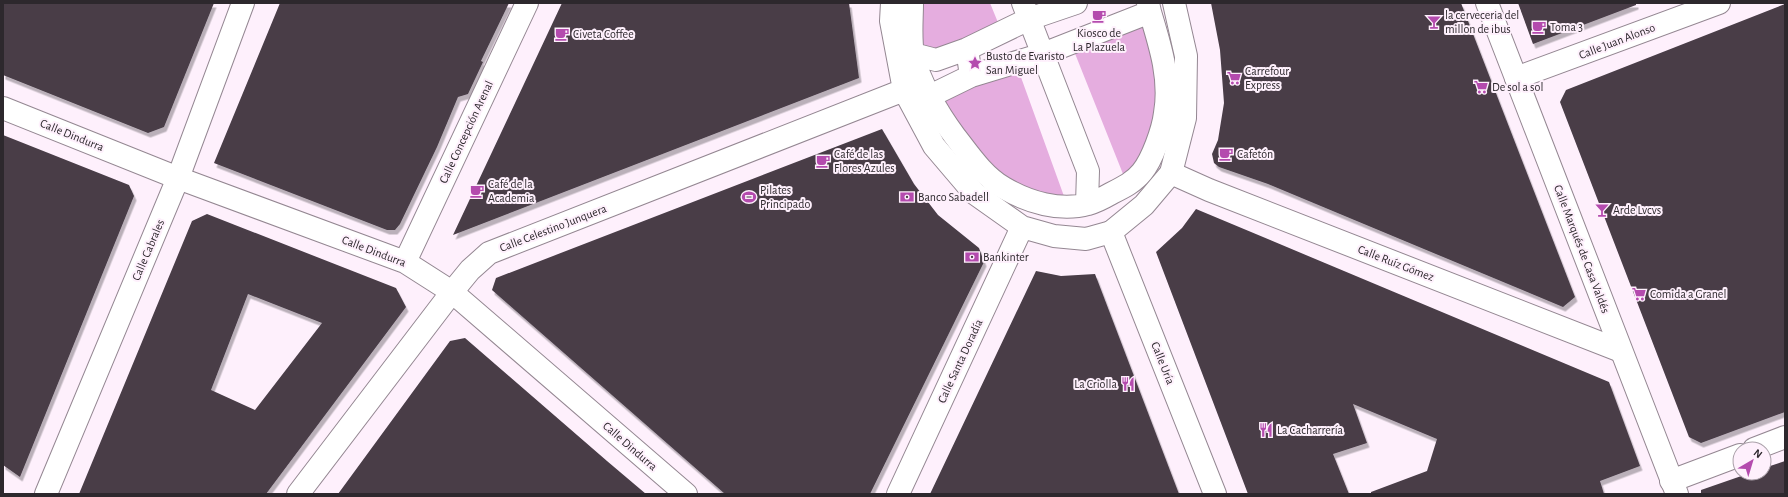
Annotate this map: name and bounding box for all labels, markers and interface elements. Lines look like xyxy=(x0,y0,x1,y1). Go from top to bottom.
cafe icon: Kiosco de La Plazuela xyxy=(1091,8,1107,24)
place label: la cerveceria del millon de ibus xyxy=(1445,9,1519,35)
bar icon: la cerveceria del millon de ibus xyxy=(1426,14,1442,30)
cafe icon: Toma 3 xyxy=(1531,19,1547,35)
place label: Toma 3 xyxy=(1550,21,1583,33)
street label: Calle Juan Alonso xyxy=(1577,21,1657,61)
cafe icon: Civeta Coffee xyxy=(554,26,570,42)
place label: Kiosco de La Plazuela xyxy=(1073,27,1126,53)
place label: Civeta Coffee xyxy=(573,28,634,40)
place label: Busto de Evaristo San Miguel xyxy=(986,50,1065,76)
place icon: Busto de Evaristo San Miguel xyxy=(967,55,983,71)
place label: Carrefour Express xyxy=(1245,65,1289,91)
supermarket icon: Carrefour Express xyxy=(1226,70,1242,86)
street label: Calle Concepción Arenal xyxy=(437,79,495,185)
supermarket icon: De sol a sol xyxy=(1473,79,1489,95)
place label: De sol a sol xyxy=(1492,81,1543,93)
street label: Calle Dindurra xyxy=(38,117,106,153)
cafe icon: Cafetón xyxy=(1218,146,1234,162)
place label: Café de las Flores Azules xyxy=(834,148,895,174)
place label: Cafetón xyxy=(1237,148,1273,160)
cafe icon: Café de las Flores Azules xyxy=(815,153,831,169)
place label: Café de la Academia xyxy=(488,178,535,204)
cafe icon: Café de la Academia xyxy=(469,183,485,199)
street label: Calle Marqués de Casa Valdés xyxy=(1552,183,1612,315)
place label: Pilates Principado xyxy=(760,184,810,210)
sports icon: Pilates Principado xyxy=(741,189,757,205)
bank icon: Banco Sabadell xyxy=(899,189,915,205)
place label: Banco Sabadell xyxy=(918,191,989,203)
street label: Calle Celestino Junquera xyxy=(498,202,608,254)
bar icon: Arde Lvcvs xyxy=(1594,202,1610,218)
place label: Arde Lvcvs xyxy=(1613,204,1661,216)
street label: Calle Cabrales xyxy=(130,218,166,282)
street label: Calle Dindurra xyxy=(340,233,408,269)
street label: Calle Ruíz Gómez xyxy=(1356,243,1436,283)
bank icon: Bankinter xyxy=(964,249,980,265)
place label: Bankinter xyxy=(983,251,1029,263)
supermarket icon: Comida a Granel xyxy=(1631,286,1647,302)
place label: Comida a Granel xyxy=(1650,288,1726,300)
street label: Calle Santa Doradía xyxy=(935,317,985,405)
street label: Calle Uría xyxy=(1149,340,1177,386)
restaurant icon: La Criolla xyxy=(1120,376,1136,392)
place label: La Criolla xyxy=(1074,378,1117,390)
street label: Calle Dindurra xyxy=(601,419,660,473)
restaurant icon: La Cacharrería xyxy=(1258,422,1274,438)
place label: La Cacharrería xyxy=(1277,424,1344,436)
north arrow xyxy=(1732,441,1772,481)
text: N xyxy=(1751,447,1764,460)

